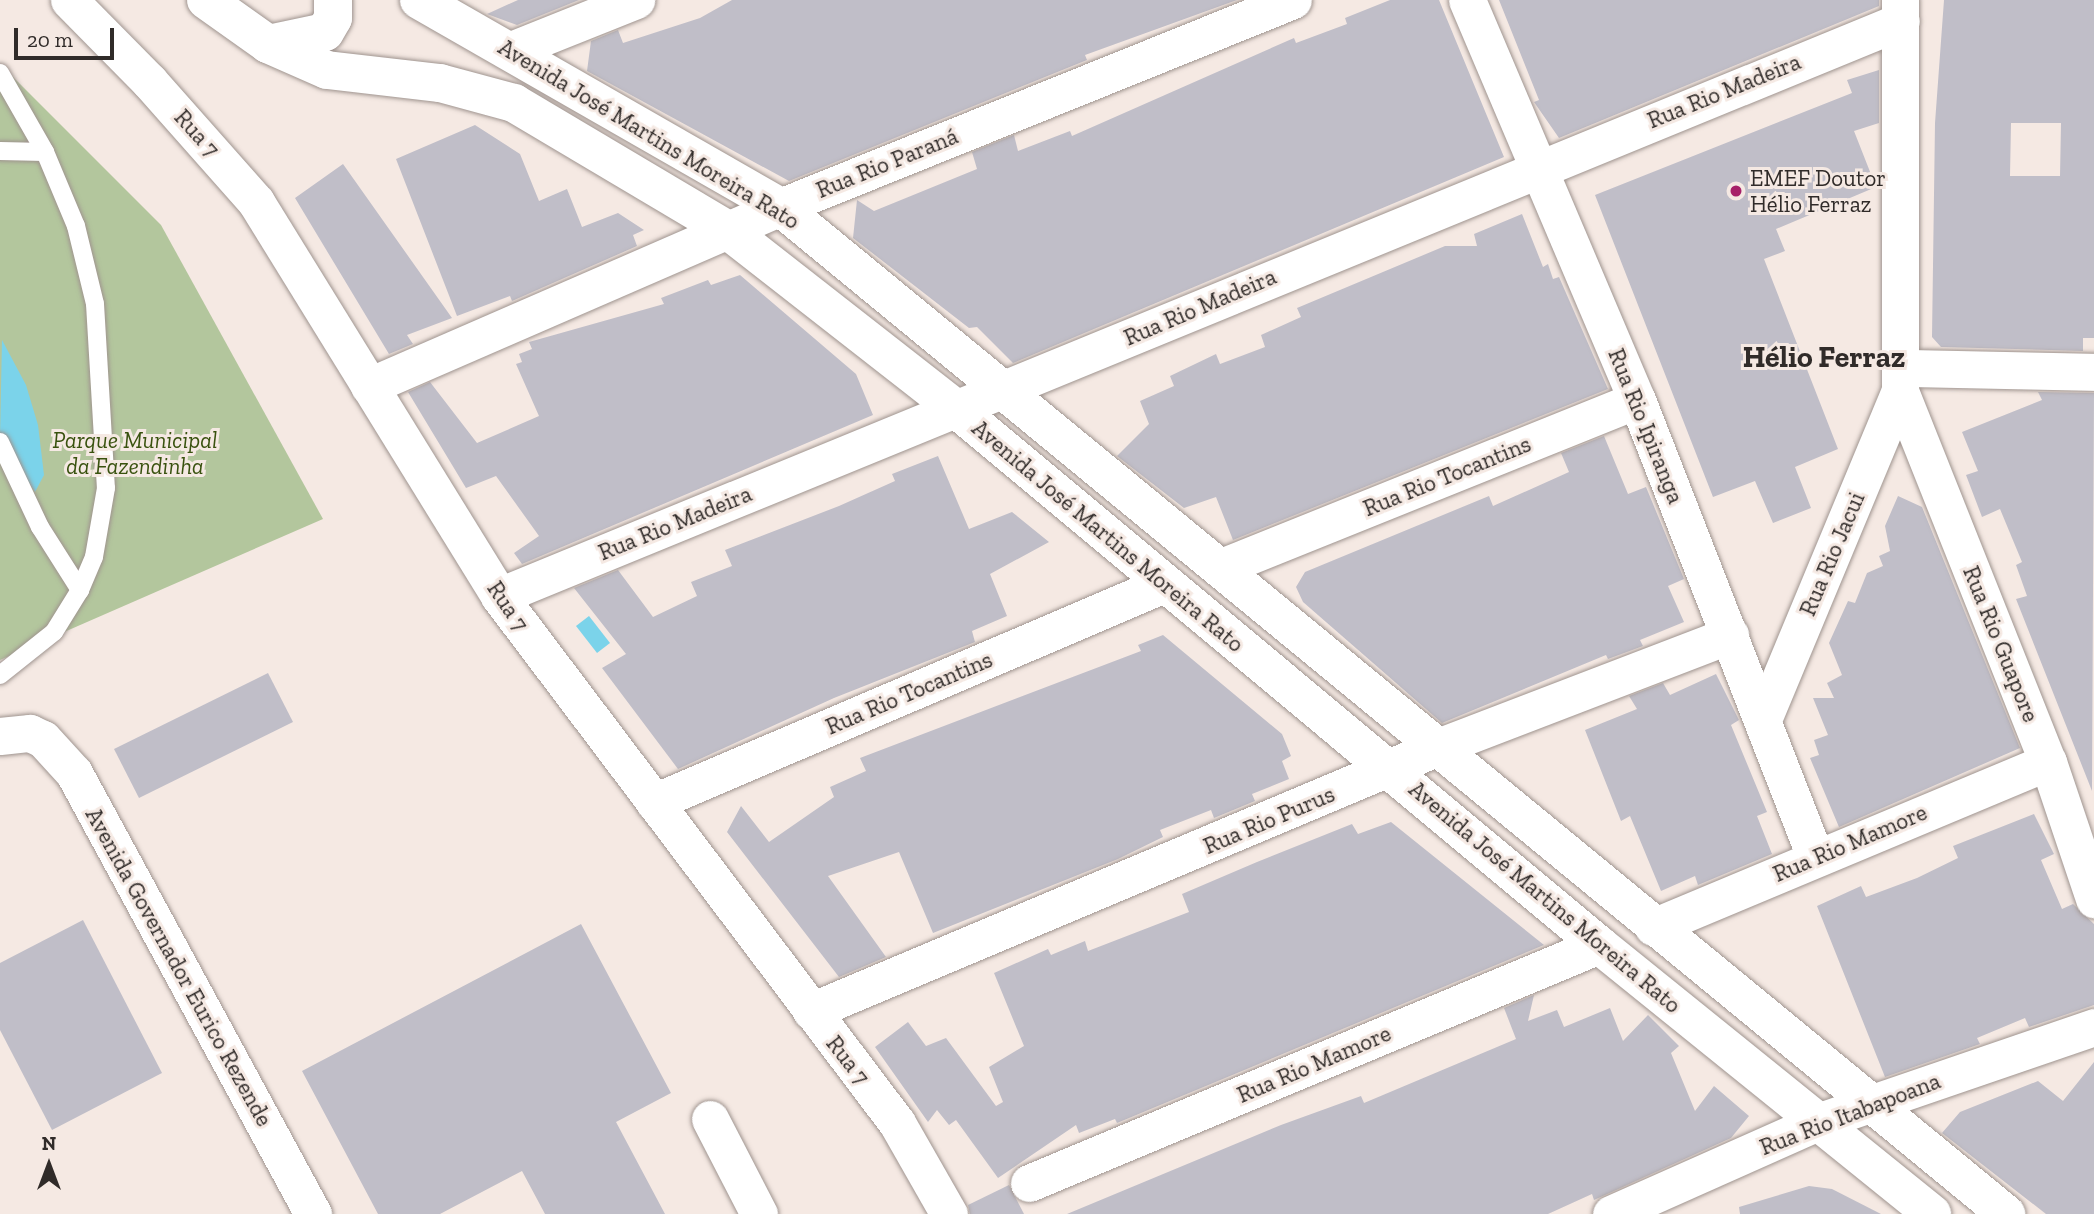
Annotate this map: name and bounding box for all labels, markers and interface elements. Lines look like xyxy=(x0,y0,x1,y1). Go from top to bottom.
scale bar xyxy=(18,14,117,58)
text: 20 m xyxy=(27,27,73,52)
street label: Avenida José Martins Moreira Rato xyxy=(493,33,805,235)
street label: Rua Rio Madeira xyxy=(1643,48,1805,134)
street label: Rua 7 xyxy=(169,104,225,162)
street label: Rua Rio Paraná xyxy=(812,122,962,204)
place label: EMEF Doutor Hélio Ferraz xyxy=(1750,164,1886,218)
marker: EMEF Doutor Hélio Ferraz xyxy=(1728,183,1744,199)
street label: Rua Rio Madeira xyxy=(1120,262,1280,352)
district label: Hélio Ferraz xyxy=(1743,339,1905,375)
street label: Rua Rio Ipiranga xyxy=(1602,344,1690,508)
street label: Avenida José Martins Moreira Rato xyxy=(966,414,1250,658)
park label: Parque Municipal da Fazendinha xyxy=(53,426,217,480)
street label: Rua Rio Tocantins xyxy=(1359,430,1535,522)
street label: Rua Rio Madeira xyxy=(594,480,756,566)
street label: Rua Rio Jacui xyxy=(1794,488,1870,620)
street label: Rua Rio Guapore xyxy=(1957,562,2045,726)
street label: Rua 7 xyxy=(481,576,535,636)
street label: Rua Rio Tocantins xyxy=(821,645,997,741)
street label: Avenida José Martins Moreira Rato xyxy=(1403,775,1687,1019)
street label: Rua Rio Purus xyxy=(1199,780,1339,860)
street label: Rua Rio Mamore xyxy=(1769,798,1931,888)
street label: Avenida Governador Eurico Rezende xyxy=(80,803,278,1131)
street label: Rua Rio Mamore xyxy=(1233,1019,1395,1109)
street label: Rua 7 xyxy=(820,1030,876,1090)
street label: Rua Rio Itabapoana xyxy=(1756,1067,1944,1161)
north arrow xyxy=(14,1130,84,1200)
text: N xyxy=(42,1132,56,1155)

